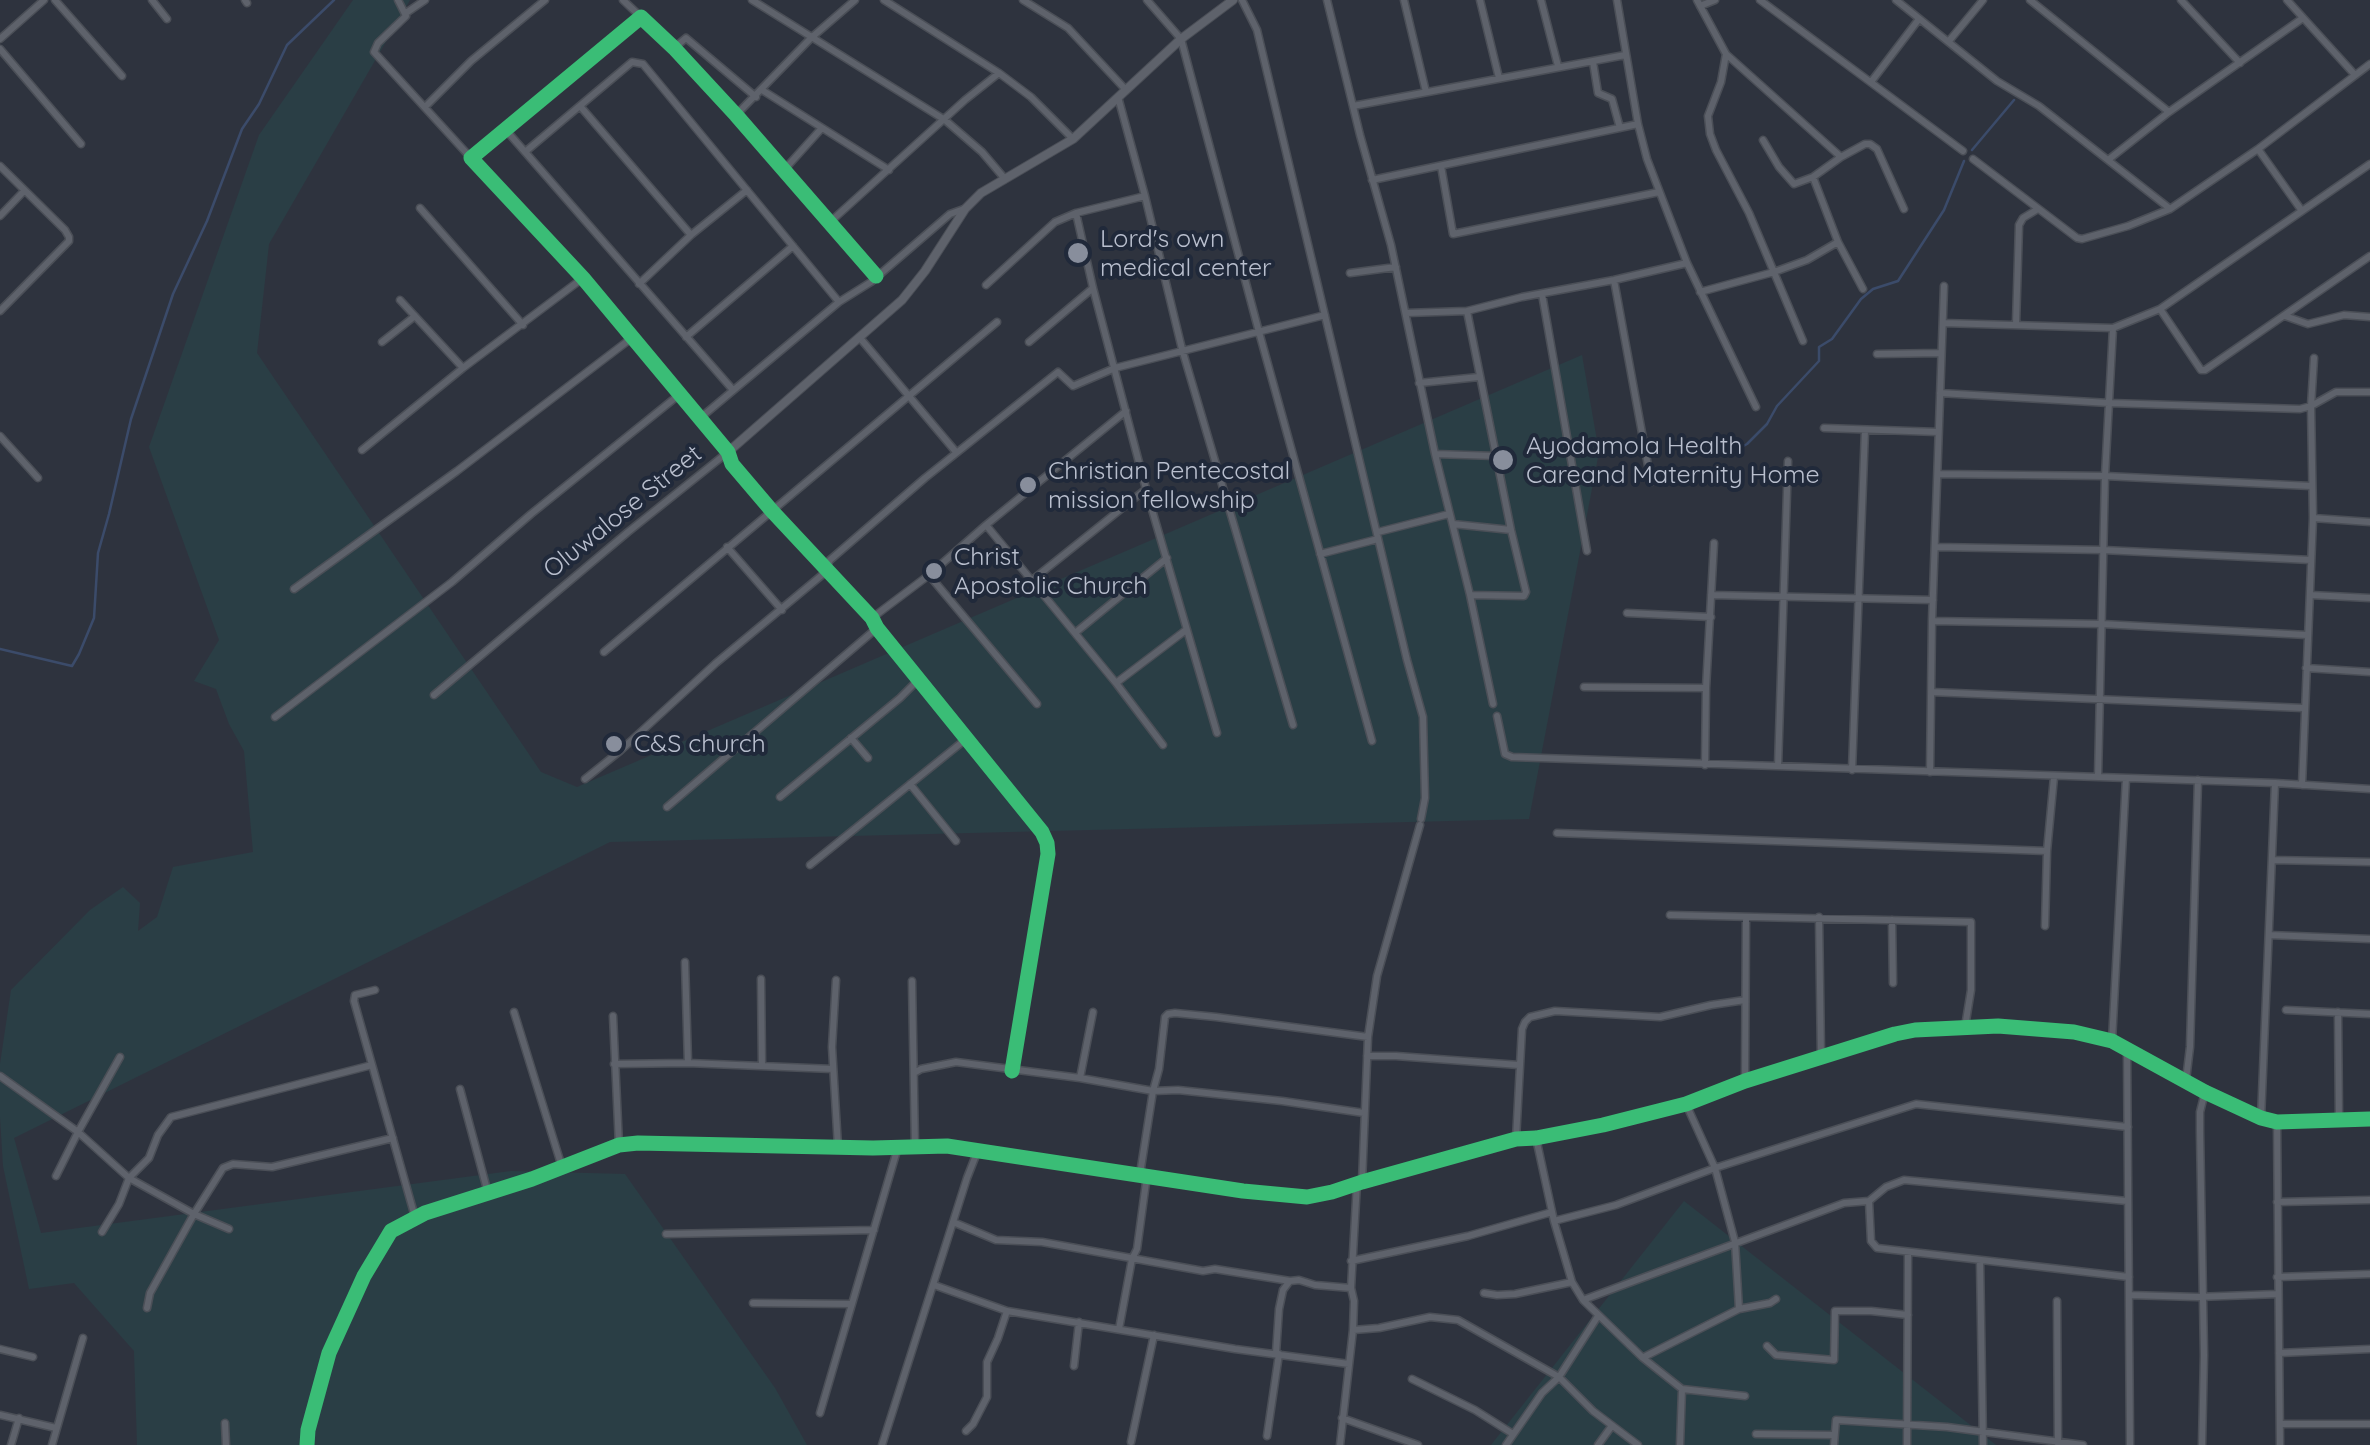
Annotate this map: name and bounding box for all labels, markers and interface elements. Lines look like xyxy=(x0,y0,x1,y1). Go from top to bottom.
place label: Lord's own medical center xyxy=(1100,224,1272,283)
marker: Lord's own medical center xyxy=(1065,240,1091,266)
place label: Ayodamola Health Careand Maternity Home xyxy=(1526,431,1820,490)
street label: Oluwalose Street xyxy=(538,439,708,585)
marker: Ayodamola Health Careand Maternity Home xyxy=(1490,447,1516,473)
place label: Christian Pentecostal mission fellowship xyxy=(1048,456,1290,515)
marker: Christian Pentecostal mission fellowship xyxy=(1017,474,1039,496)
place label: Christ Apostolic Church xyxy=(954,542,1147,601)
marker: Christ Apostolic Church xyxy=(923,560,945,582)
place label: C&S church xyxy=(634,729,766,759)
marker: C&S church xyxy=(603,733,625,755)

